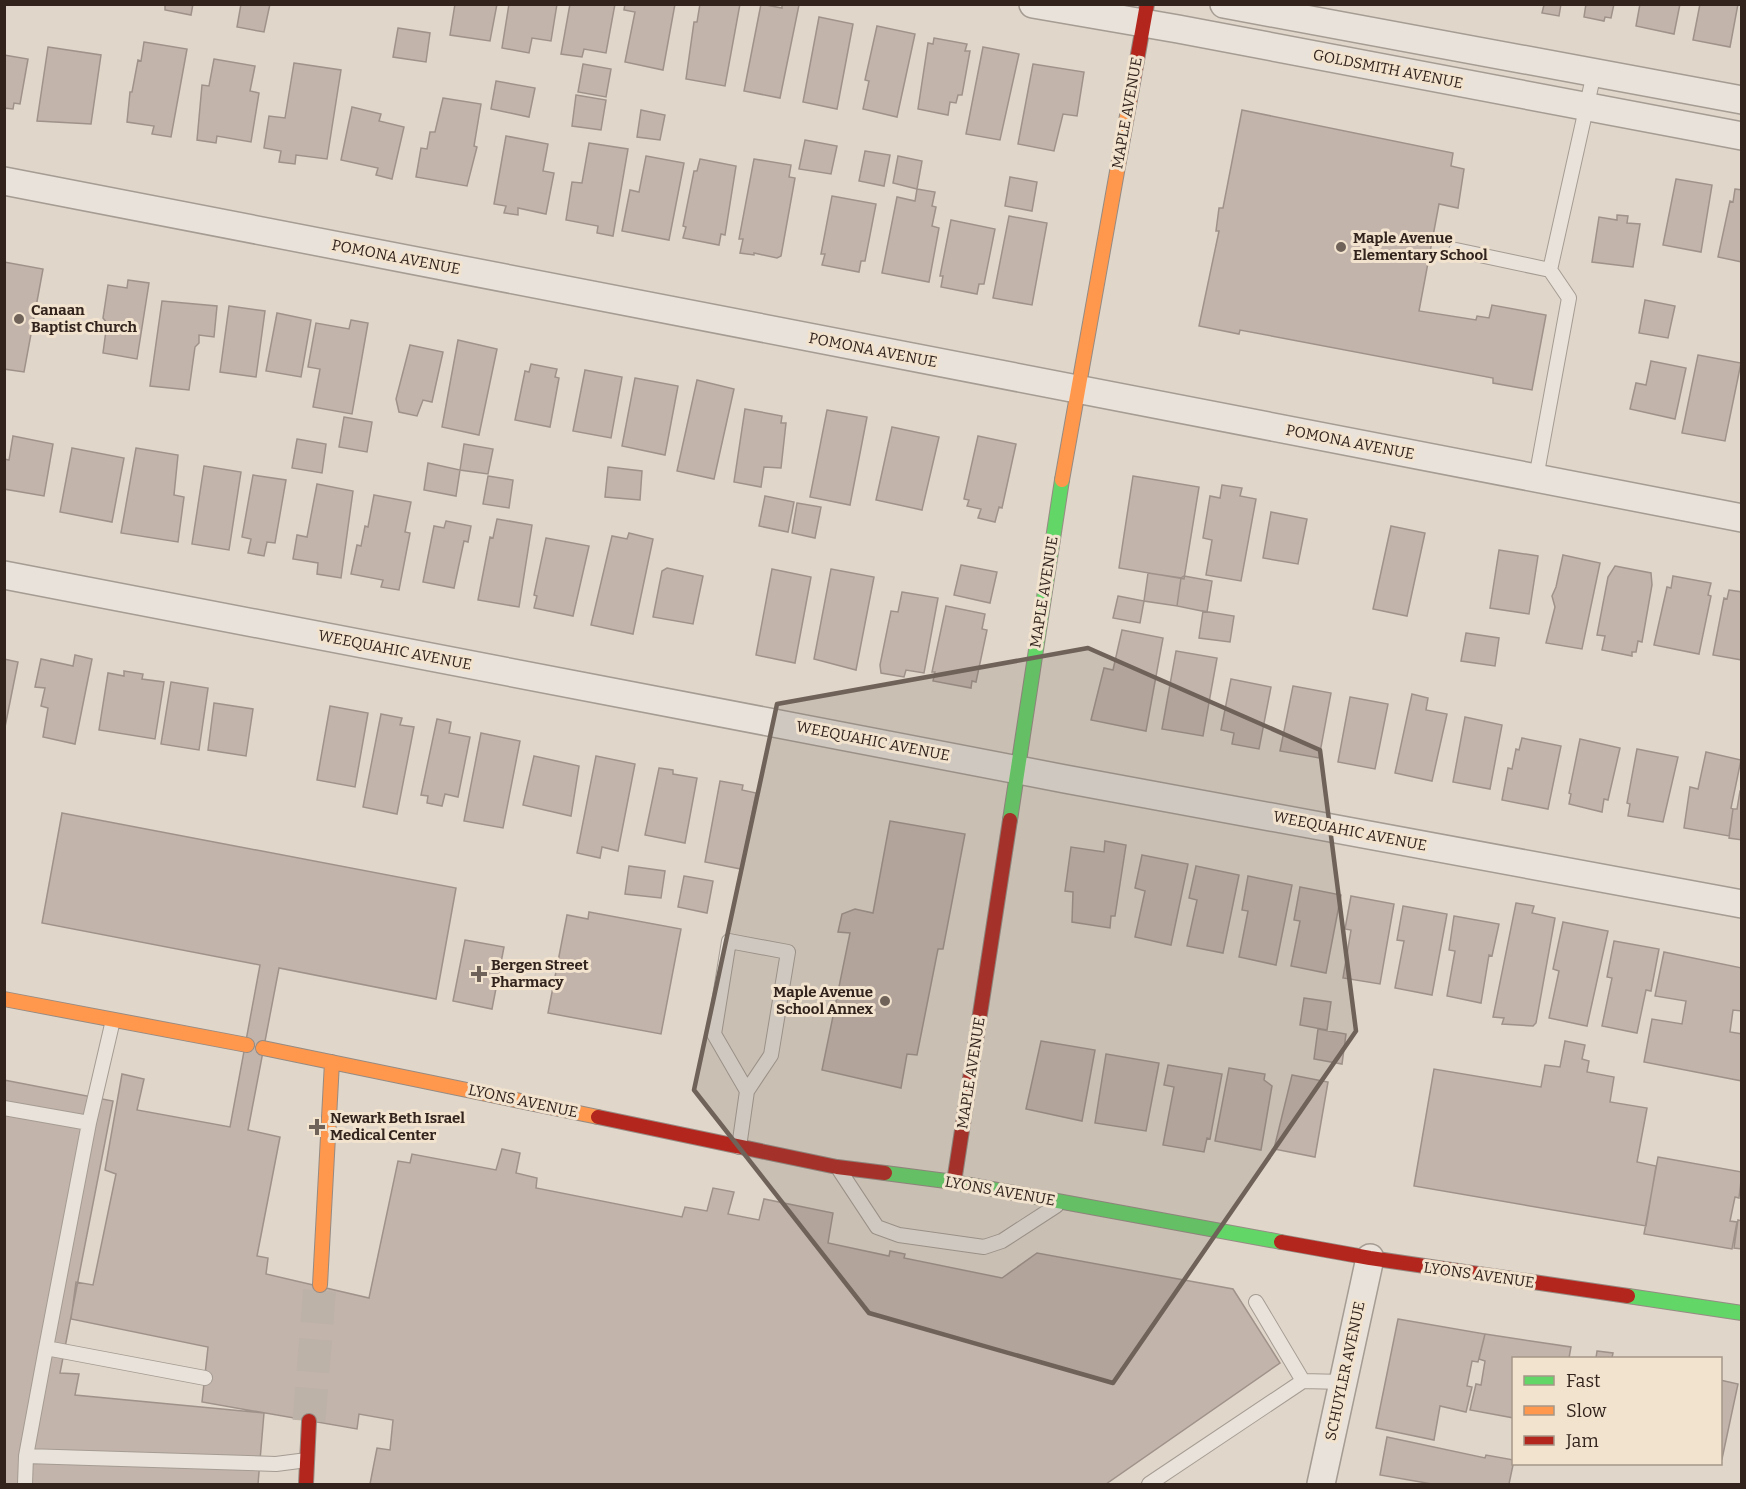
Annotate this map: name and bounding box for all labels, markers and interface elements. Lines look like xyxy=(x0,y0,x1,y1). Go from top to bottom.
street label: GOLDSMITH AVENUE xyxy=(1311,46,1465,92)
street label: MAPLE AVENUE xyxy=(1108,56,1146,170)
place label: Maple Avenue Elementary School xyxy=(1353,229,1488,264)
street label: POMONA AVENUE xyxy=(330,236,462,278)
marker: Maple Avenue Elementary School xyxy=(1334,240,1348,254)
place label: Canaan Baptist Church xyxy=(31,301,137,336)
marker: Canaan Baptist Church xyxy=(12,312,26,326)
street label: POMONA AVENUE xyxy=(807,329,939,371)
street label: POMONA AVENUE xyxy=(1284,421,1416,463)
street label: MAPLE AVENUE xyxy=(1026,535,1062,649)
street label: WEEQUAHIC AVENUE xyxy=(317,626,473,674)
street label: WEEQUAHIC AVENUE xyxy=(795,717,951,765)
street label: WEEQUAHIC AVENUE xyxy=(1272,807,1428,855)
place label: Bergen Street Pharmacy xyxy=(491,956,589,991)
marker: Bergen Street Pharmacy xyxy=(472,967,486,981)
place label: Maple Avenue School Annex xyxy=(773,983,873,1018)
marker: Maple Avenue School Annex xyxy=(878,994,892,1008)
street label: MAPLE AVENUE xyxy=(953,1016,989,1130)
street label: LYONS AVENUE xyxy=(467,1081,579,1121)
place label: Newark Beth Israel Medical Center xyxy=(330,1109,465,1144)
marker: Newark Beth Israel Medical Center xyxy=(308,1118,326,1136)
street label: LYONS AVENUE xyxy=(943,1172,1057,1210)
street label: LYONS AVENUE xyxy=(1423,1258,1535,1292)
street label: SCHUYLER AVENUE xyxy=(1321,1300,1369,1442)
legend xyxy=(1512,1357,1722,1465)
text: Fast xyxy=(1566,1370,1601,1392)
text: Slow xyxy=(1566,1400,1607,1422)
text: Jam xyxy=(1565,1430,1599,1452)

